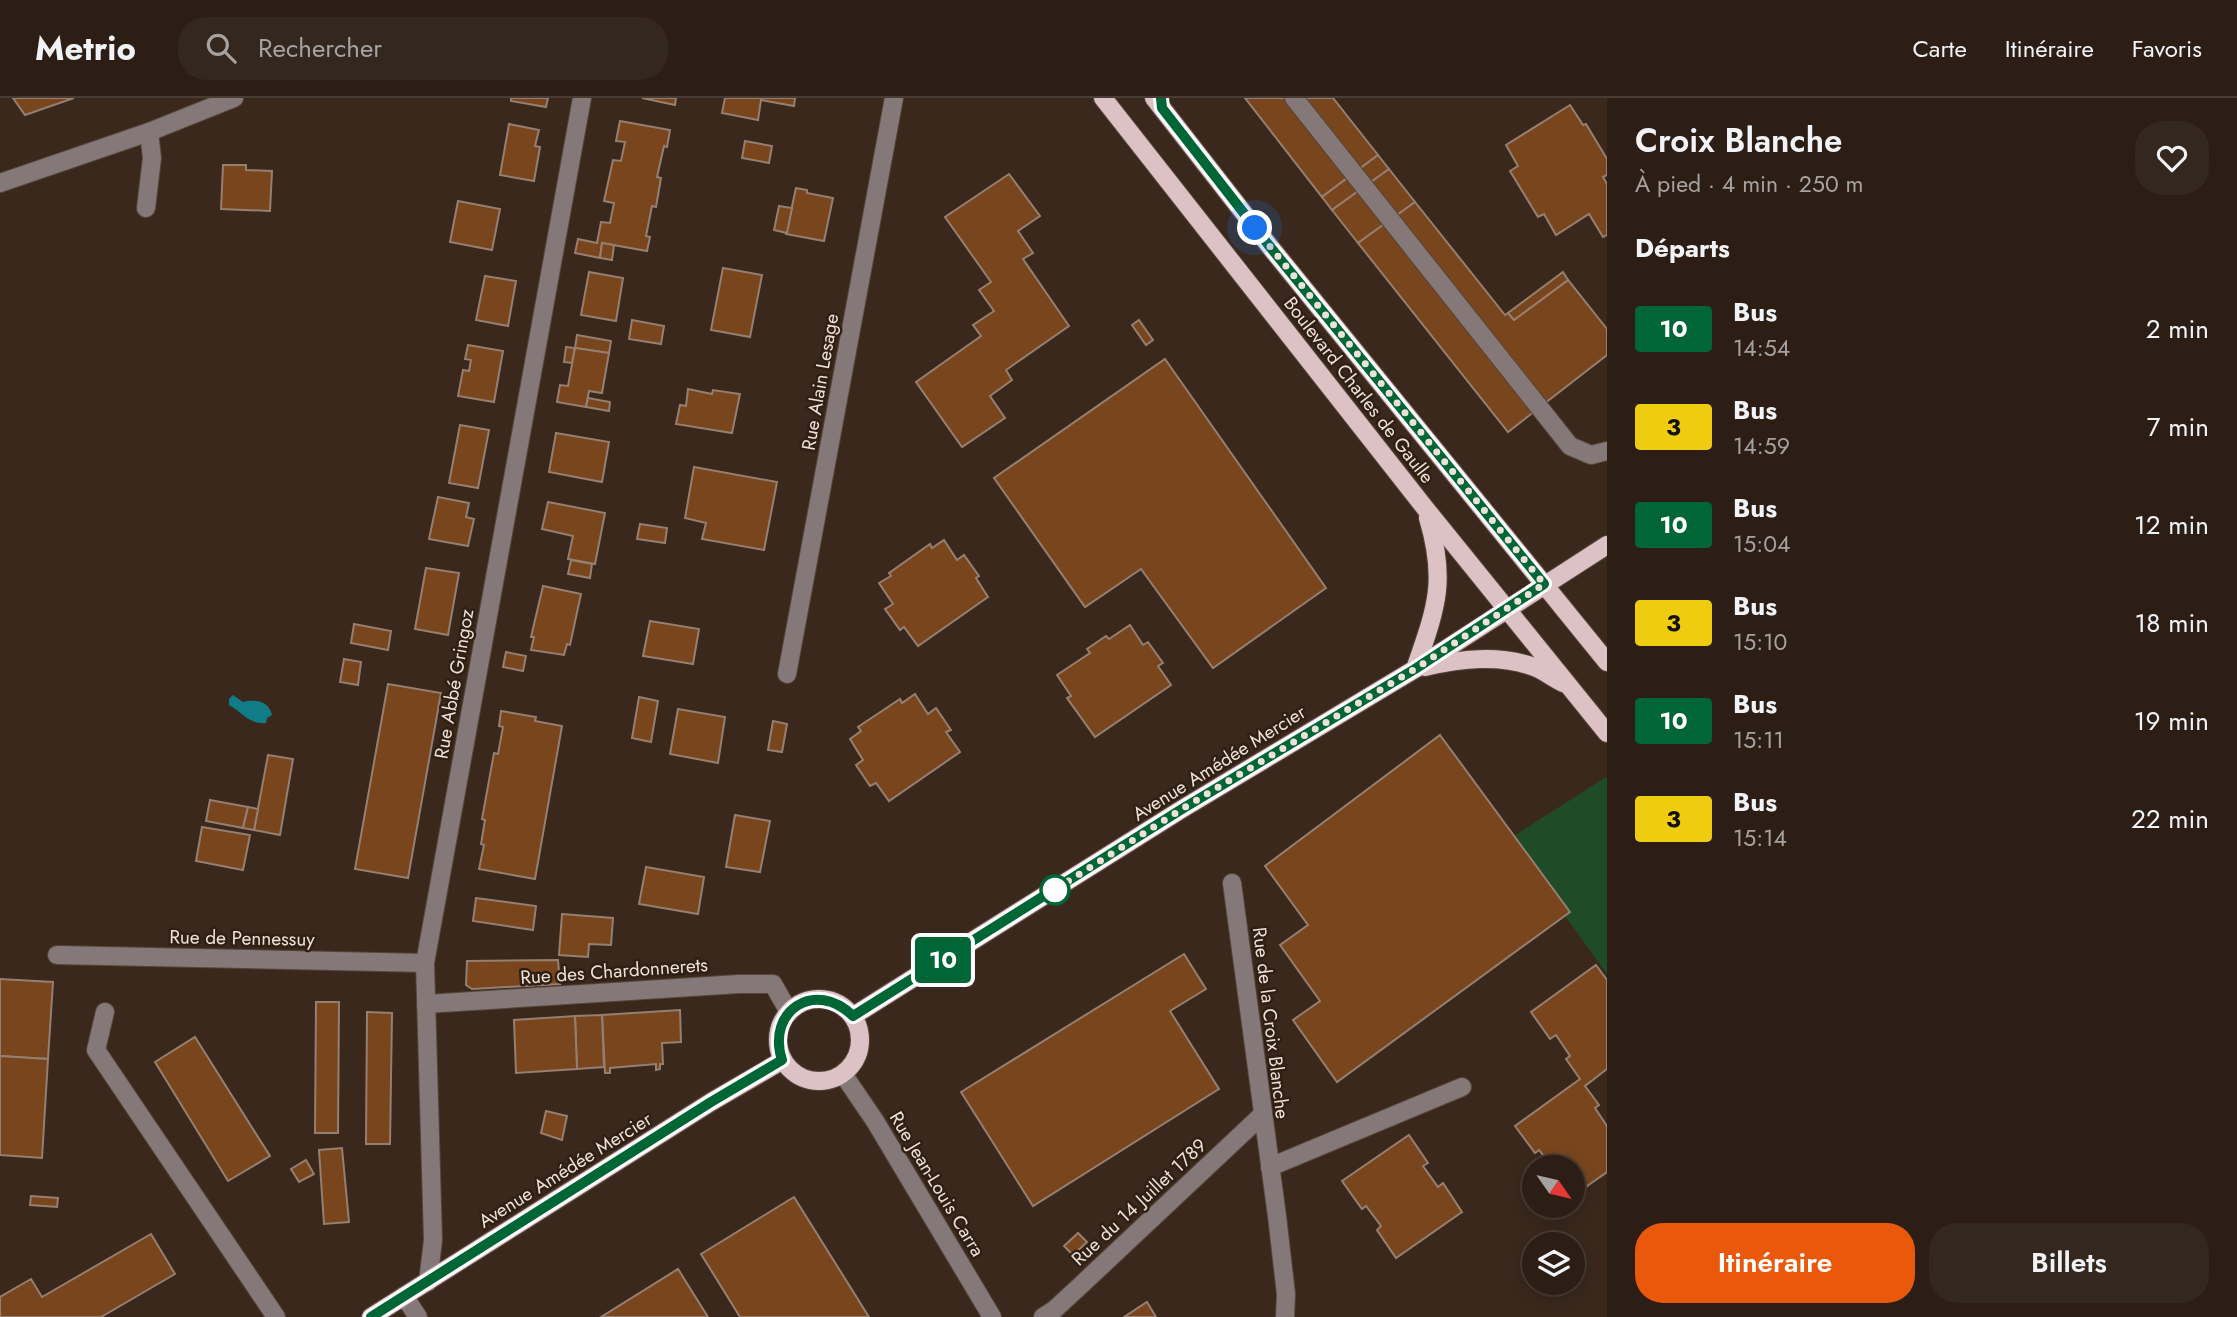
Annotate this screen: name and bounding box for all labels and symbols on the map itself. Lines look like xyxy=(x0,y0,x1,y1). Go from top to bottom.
your location xyxy=(1237,210,1272,245)
street label: Boulevard Charles de Gaulle xyxy=(1277,291,1441,489)
street label: Rue Alain Lesage xyxy=(795,311,845,453)
street label: Rue Abbé Gringoz xyxy=(428,607,481,761)
street label: Avenue Amédée Mercier xyxy=(1127,698,1311,827)
unlabelled marker xyxy=(1040,875,1070,905)
street label: Rue de Pennessuy xyxy=(169,923,316,953)
street label: Rue de la Croix Blanche xyxy=(1246,926,1296,1121)
line badge: 10 xyxy=(912,937,974,983)
street label: Rue des Chardonnerets xyxy=(519,951,709,991)
street label: Avenue Amédée Mercier xyxy=(473,1105,657,1234)
street label: Rue Jean-Louis Carra xyxy=(883,1106,991,1262)
street label: Rue du 14 Juillet 1789 xyxy=(1065,1132,1213,1272)
north arrow xyxy=(1522,1155,1586,1218)

